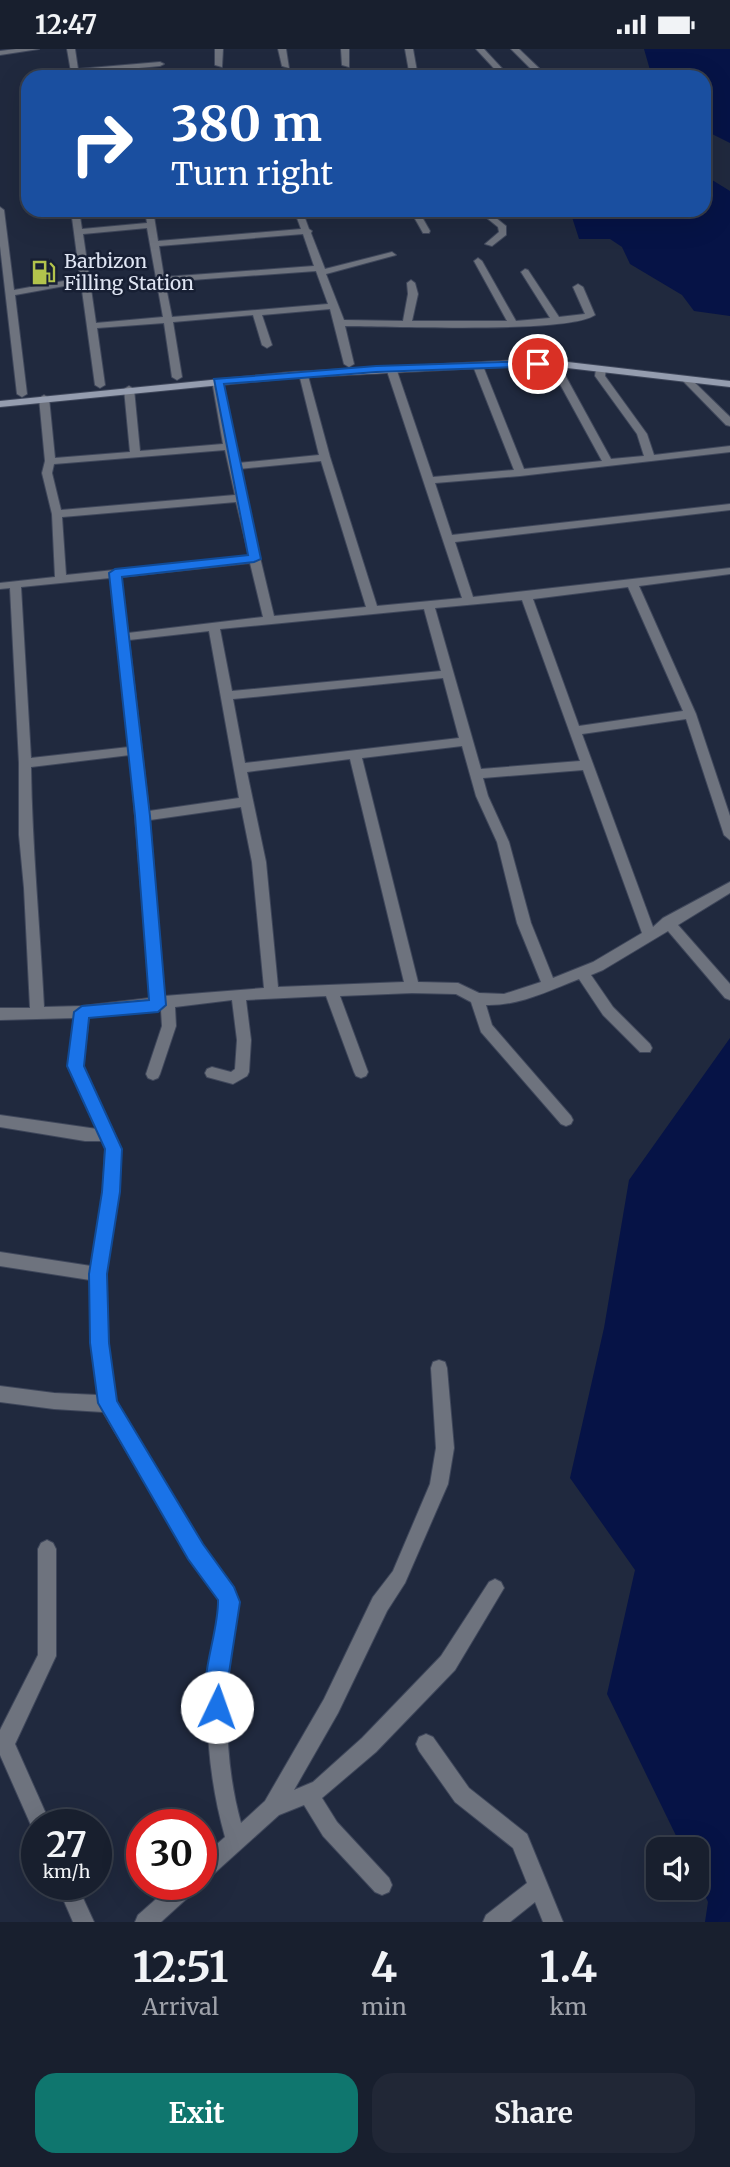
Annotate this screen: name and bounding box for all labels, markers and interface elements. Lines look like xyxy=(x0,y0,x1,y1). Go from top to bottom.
text: 12:47 xyxy=(35,8,97,41)
text: 380 m xyxy=(171,93,322,154)
icon: right xyxy=(56,98,147,189)
text: Turn right xyxy=(171,154,333,194)
place label: Barbizon Filling Station xyxy=(64,249,194,295)
fuel station icon: Barbizon Filling Station xyxy=(30,258,58,286)
pin xyxy=(508,334,568,394)
icon: arrive xyxy=(519,345,557,383)
position arrow xyxy=(180,1670,254,1744)
speed limit sign: 30 xyxy=(126,1809,217,1900)
text: 27 xyxy=(46,1823,87,1867)
map controls xyxy=(646,1837,709,1900)
button: sound xyxy=(646,1837,709,1900)
text: km/h xyxy=(43,1860,90,1883)
text: 12:51 xyxy=(133,1941,228,1993)
text: 4 xyxy=(371,1941,397,1993)
text: 1.4 xyxy=(539,1941,597,1993)
text: Arrival xyxy=(142,1992,219,2021)
text: min xyxy=(361,1992,407,2021)
text: km xyxy=(550,1992,587,2021)
button: Exit xyxy=(35,2073,358,2153)
button: Share xyxy=(372,2073,695,2153)

